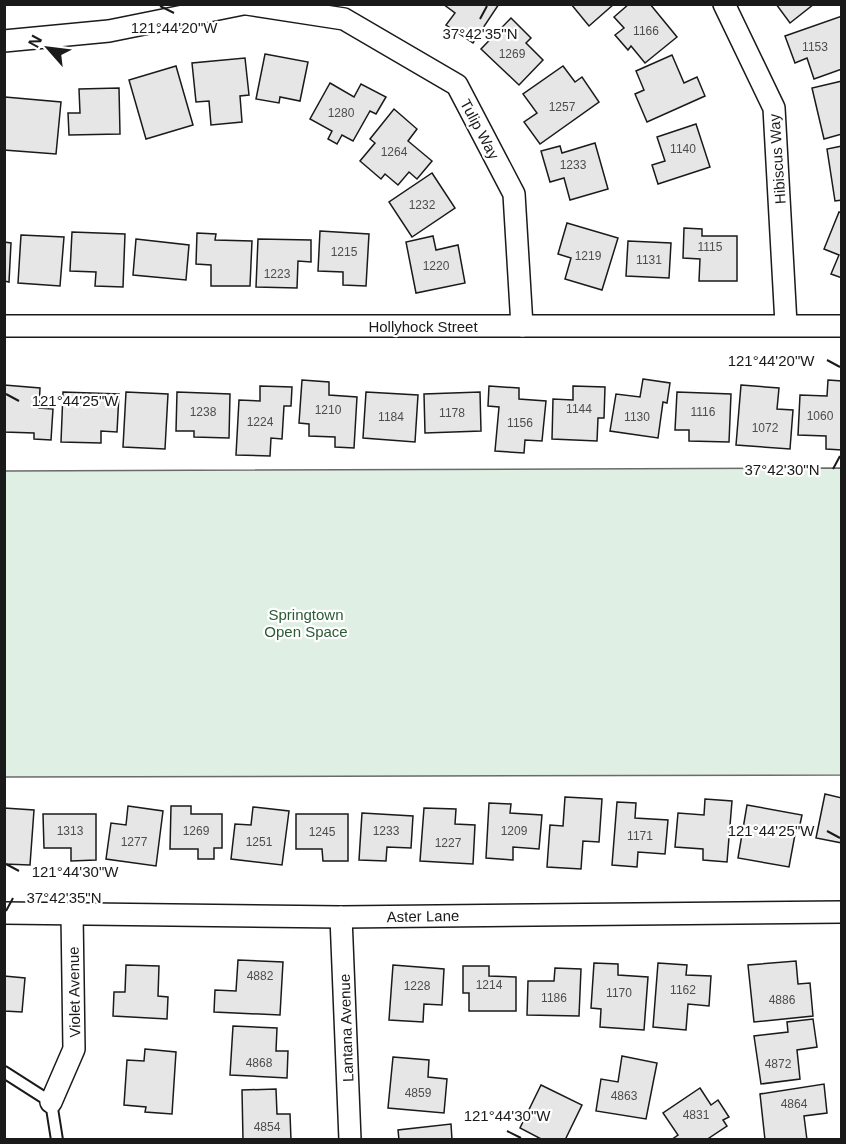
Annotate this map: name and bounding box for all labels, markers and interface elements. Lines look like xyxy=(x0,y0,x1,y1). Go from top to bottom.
north arrow xyxy=(18,18,78,78)
text: 121°44'20"W xyxy=(131,19,218,36)
house number: 1166 xyxy=(633,24,659,38)
text: 37°42'35"N xyxy=(442,25,518,42)
text: N xyxy=(25,32,45,50)
house number: 1153 xyxy=(802,40,828,54)
house number: 1269 xyxy=(499,47,526,61)
street label: Tulip Way xyxy=(457,96,503,162)
house number: 1257 xyxy=(549,100,576,114)
house number: 1280 xyxy=(328,106,355,120)
street label: Hibiscus Way xyxy=(765,113,789,205)
house number: 1140 xyxy=(670,142,696,156)
house number: 1264 xyxy=(381,145,408,159)
house number: 1233 xyxy=(560,158,587,172)
house number: 1232 xyxy=(409,198,436,212)
house number: 1115 xyxy=(698,240,723,254)
house number: 1215 xyxy=(331,245,358,259)
house number: 1219 xyxy=(575,249,602,263)
house number: 1131 xyxy=(636,253,662,267)
house number: 1220 xyxy=(423,259,450,273)
house number: 1223 xyxy=(264,267,291,281)
street label: Hollyhock Street xyxy=(368,318,478,335)
text: 121°44'20"W xyxy=(728,352,815,369)
text: 121°44'25"W xyxy=(32,392,119,409)
house number: 1144 xyxy=(566,402,592,416)
house number: 1210 xyxy=(315,403,342,417)
house number: 1238 xyxy=(190,405,217,419)
house number: 1116 xyxy=(691,405,716,419)
house number: 1178 xyxy=(439,406,465,420)
house number: 1060 xyxy=(807,409,834,423)
house number: 1184 xyxy=(378,410,404,424)
house number: 1130 xyxy=(624,410,650,424)
house number: 1224 xyxy=(247,415,274,429)
house number: 1156 xyxy=(507,416,533,430)
house number: 1072 xyxy=(752,421,779,435)
text: 37°42'30"N xyxy=(744,461,820,478)
park label: Springtown Open Space xyxy=(264,606,348,640)
text: 121°44'25"W xyxy=(728,822,815,839)
house number: 1313 xyxy=(57,824,84,838)
house number: 1269 xyxy=(183,824,210,838)
house number: 1233 xyxy=(373,824,400,838)
house number: 1209 xyxy=(501,824,528,838)
house number: 1245 xyxy=(309,825,336,839)
house number: 1171 xyxy=(627,829,653,843)
house number: 1277 xyxy=(121,835,148,849)
house number: 1251 xyxy=(246,835,273,849)
house number: 1227 xyxy=(435,836,462,850)
text: 121°44'30"W xyxy=(32,863,119,880)
text: 37°42'35"N xyxy=(26,889,102,906)
street label: Aster Lane xyxy=(387,907,459,925)
street label: Violet Avenue xyxy=(65,946,83,1038)
house number: 4882 xyxy=(247,969,274,983)
street label: Lantana Avenue xyxy=(336,974,356,1082)
house number: 1214 xyxy=(476,978,503,992)
house number: 1228 xyxy=(404,979,431,993)
house number: 1162 xyxy=(670,983,696,997)
house number: 1170 xyxy=(606,986,632,1000)
house number: 1186 xyxy=(541,991,567,1005)
house number: 4886 xyxy=(769,993,796,1007)
house number: 4868 xyxy=(246,1056,273,1070)
house number: 4872 xyxy=(765,1057,792,1071)
house number: 4859 xyxy=(405,1086,432,1100)
house number: 4863 xyxy=(611,1089,638,1103)
house number: 4864 xyxy=(781,1097,808,1111)
text: 121°44'30"W xyxy=(464,1107,551,1124)
house number: 4831 xyxy=(683,1108,710,1122)
house number: 4854 xyxy=(254,1120,281,1134)

